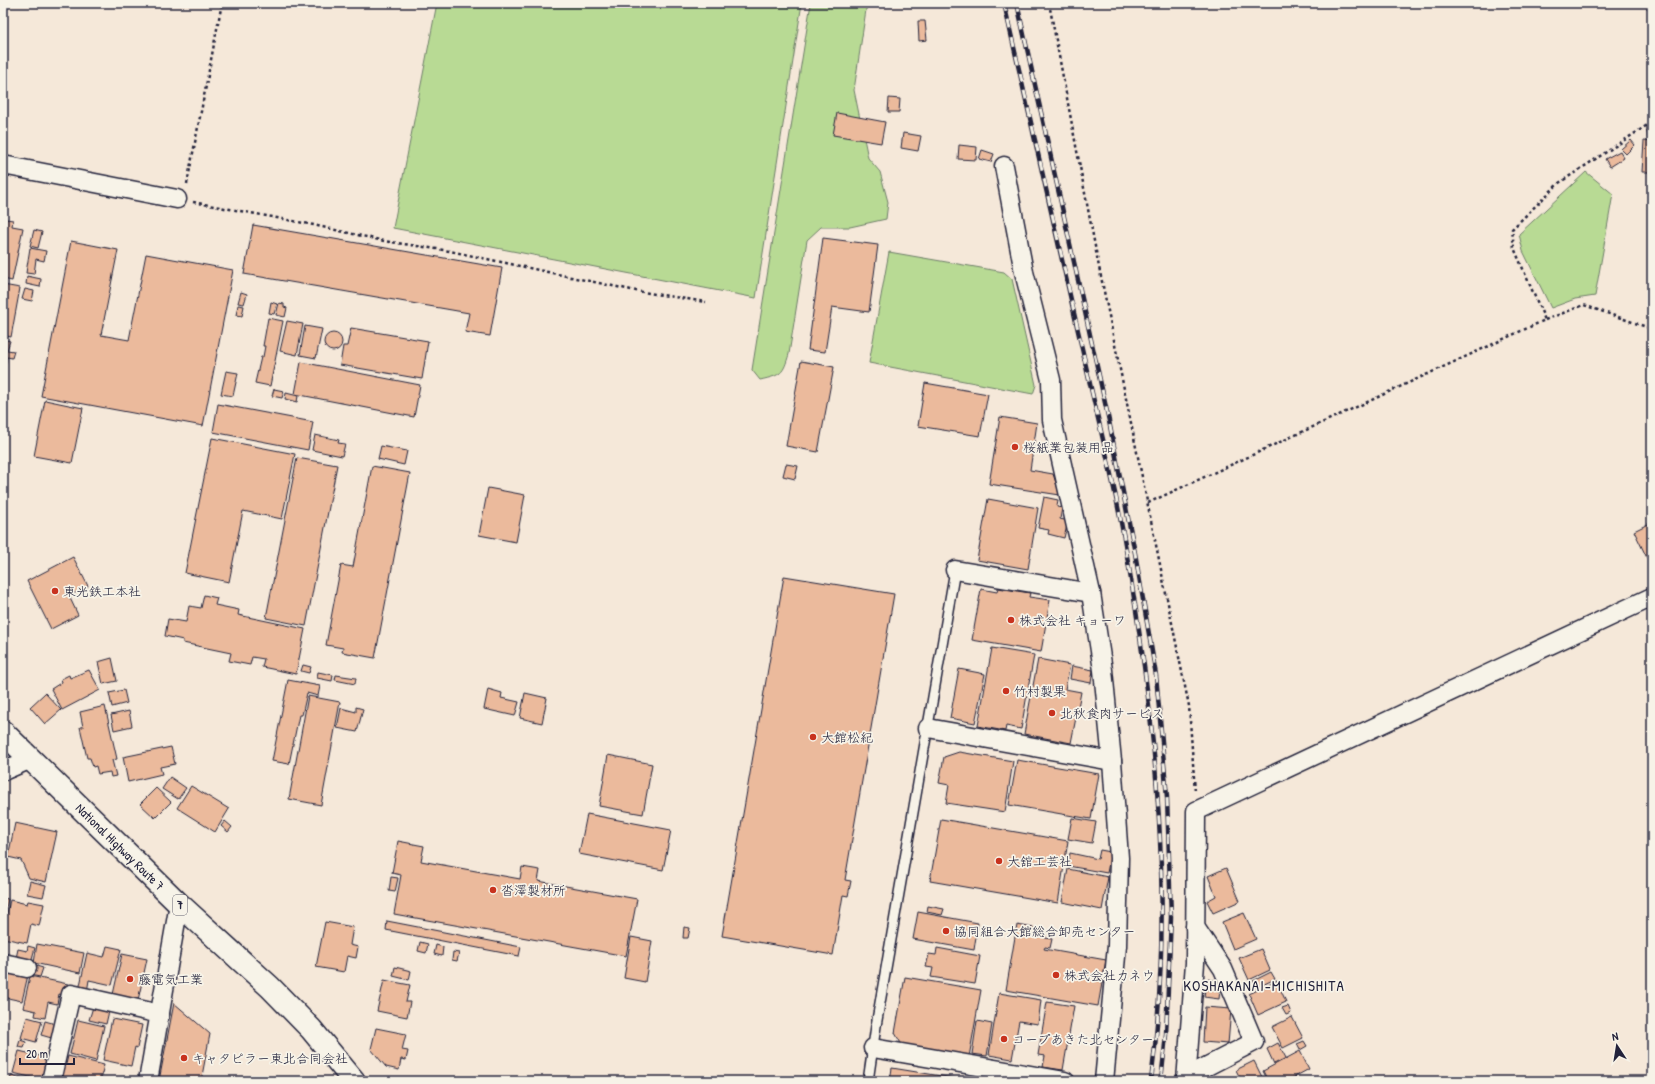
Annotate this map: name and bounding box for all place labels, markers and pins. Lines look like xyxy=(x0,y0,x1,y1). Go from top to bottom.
place label: 桜紙業包装用品 xyxy=(1023,438,1114,456)
marker: 桜紙業包装用品 xyxy=(1010,442,1020,452)
place label: 東光鉄工本社 xyxy=(63,582,141,600)
marker: 東光鉄工本社 xyxy=(50,586,60,596)
place label: 株式会社 キョーワ xyxy=(1019,611,1126,629)
marker: 株式会社 キョーワ xyxy=(1006,615,1016,625)
place label: 竹村製果 xyxy=(1014,682,1066,700)
marker: 竹村製果 xyxy=(1001,686,1011,696)
place label: 北秋食肉サービス xyxy=(1060,704,1164,722)
marker: 北秋食肉サービス xyxy=(1047,708,1057,718)
place label: 大館松紀 xyxy=(821,728,873,746)
marker: 大館松紀 xyxy=(808,732,818,742)
place label: 大舘工芸社 xyxy=(1007,852,1072,870)
marker: 大舘工芸社 xyxy=(994,856,1004,866)
place label: 沓澤製材所 xyxy=(501,881,566,899)
marker: 沓澤製材所 xyxy=(488,885,498,895)
place label: 協同組合大館総合卸売センター xyxy=(954,922,1135,940)
marker: 協同組合大館総合卸売センター xyxy=(941,926,951,936)
place label: 株式会社カネウ xyxy=(1064,966,1155,984)
place label: 藤電気工業 xyxy=(138,970,203,988)
marker: 株式会社カネウ xyxy=(1051,970,1061,980)
marker: 藤電気工業 xyxy=(125,974,135,984)
place label: コープあきた北センター xyxy=(1012,1030,1154,1048)
marker: コープあきた北センター xyxy=(999,1034,1009,1044)
place label: キャタピラー東北合同会社 xyxy=(192,1049,348,1067)
marker: キャタピラー東北合同会社 xyxy=(179,1053,189,1063)

